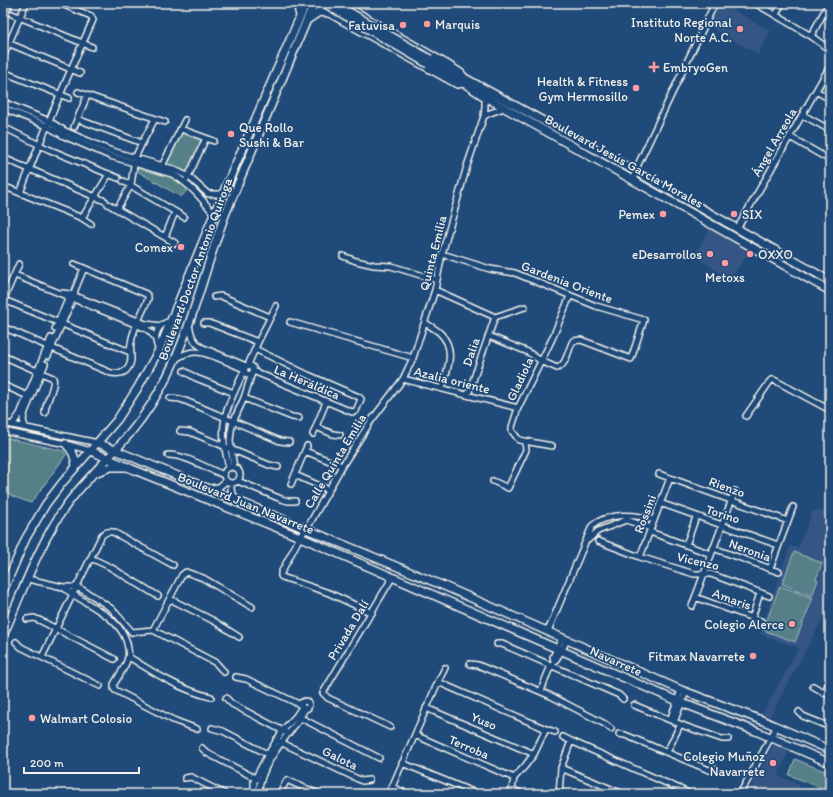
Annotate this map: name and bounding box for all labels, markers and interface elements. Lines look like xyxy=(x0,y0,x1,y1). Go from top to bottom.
place label: Instituto Regional Norte A.C. xyxy=(631,15,732,45)
place label: Marquis xyxy=(435,17,480,32)
place label: Fatuvisa xyxy=(348,18,395,33)
marker: Marquis xyxy=(422,19,432,29)
marker: Fatuvisa xyxy=(398,20,408,30)
marker: Instituto Regional Norte A.C. xyxy=(735,24,745,34)
place label: EmbryoGen xyxy=(663,60,728,75)
marker: EmbryoGen xyxy=(648,61,660,73)
place label: Health & Fitness Gym Hermosillo xyxy=(537,74,628,104)
marker: Health & Fitness Gym Hermosillo xyxy=(631,83,641,93)
street label: Ángel Arreola xyxy=(748,105,800,179)
street label: Boulevard Jesús García Morales xyxy=(542,111,706,211)
place label: Que Rollo Sushi & Bar xyxy=(239,120,305,150)
marker: Que Rollo Sushi & Bar xyxy=(226,129,236,139)
street label: Boulevard Doctor Antonio Quiroga xyxy=(155,176,235,362)
place label: Pemex xyxy=(619,207,655,222)
place label: SIX xyxy=(742,207,762,222)
marker: Pemex xyxy=(658,209,668,219)
marker: SIX xyxy=(729,209,739,219)
street label: Quinta Emilia xyxy=(416,214,450,292)
place label: Comex xyxy=(135,240,173,255)
marker: Comex xyxy=(176,242,186,252)
place label: eDesarrollos xyxy=(632,247,702,262)
place label: OXXO xyxy=(758,247,793,262)
marker: eDesarrollos xyxy=(705,249,715,259)
marker: OXXO xyxy=(745,249,755,259)
street label: Gardenia Oriente xyxy=(519,258,615,306)
marker: Metoxs xyxy=(720,258,730,268)
place label: Metoxs xyxy=(705,270,745,285)
street label: Dalia xyxy=(459,336,483,368)
street label: Gladiola xyxy=(503,354,537,403)
street label: La Heráldica xyxy=(272,361,342,403)
street label: Azalia oriente xyxy=(413,363,491,397)
street label: Calle Quinta Emilia xyxy=(301,411,369,511)
street label: Boulevard Juan Navarrete xyxy=(176,469,316,537)
street label: Rienzo xyxy=(707,474,747,501)
street label: Rossini xyxy=(631,493,659,535)
street label: Torino xyxy=(704,502,742,527)
street label: Neronia xyxy=(727,535,773,565)
street label: Vicenzo xyxy=(675,549,721,573)
street label: Amaris xyxy=(711,585,754,613)
street label: Privada Dalí xyxy=(324,597,372,663)
place label: Colegio Alerce xyxy=(704,617,784,632)
marker: Colegio Alerce xyxy=(787,619,797,629)
street label: Navarrete xyxy=(588,643,644,679)
place label: Fitmax Navarrete xyxy=(648,649,745,664)
marker: Fitmax Navarrete xyxy=(748,651,758,661)
street label: Yuso xyxy=(469,709,499,733)
place label: Walmart Colosio xyxy=(40,711,132,726)
marker: Walmart Colosio xyxy=(27,713,37,723)
street label: Terroba xyxy=(447,732,492,762)
street label: Galota xyxy=(320,743,360,773)
scale bar xyxy=(24,749,139,775)
place label: Colegio Muñoz Navarrete xyxy=(683,749,765,779)
text: 200 m xyxy=(30,756,64,770)
marker: Colegio Muñoz Navarrete xyxy=(768,758,778,768)

